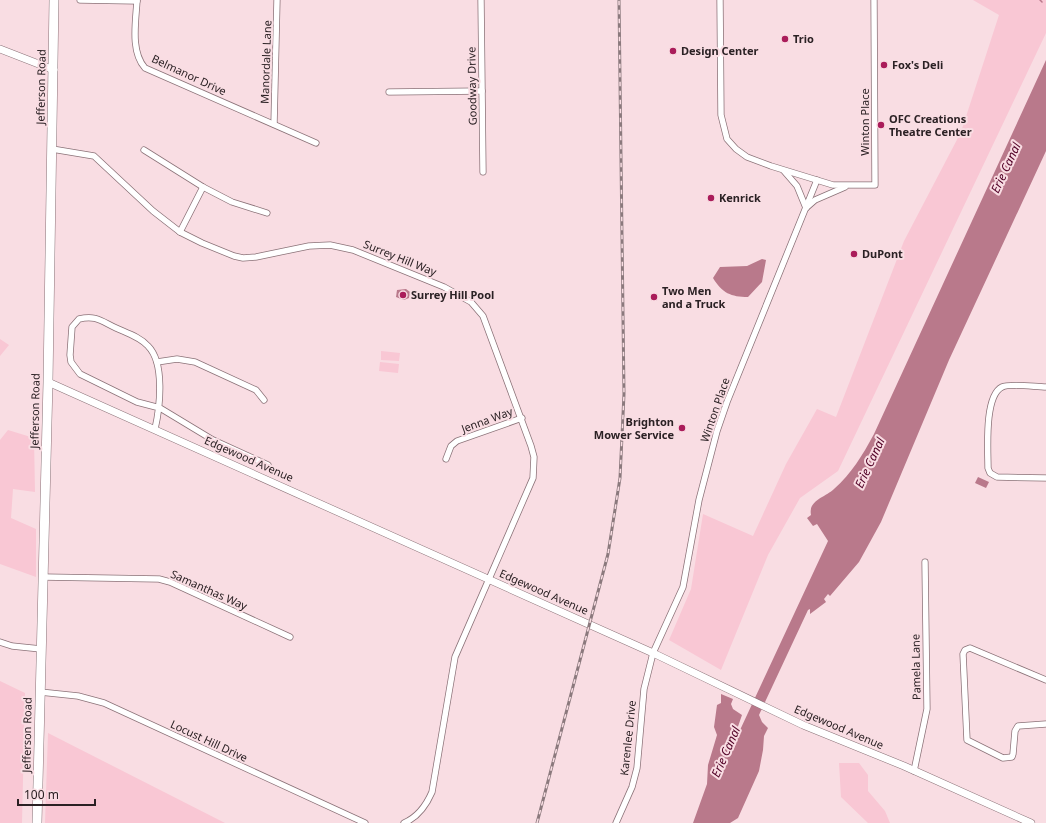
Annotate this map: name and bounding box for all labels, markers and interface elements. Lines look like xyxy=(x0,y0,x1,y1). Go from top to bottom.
street label: Manordale Lane xyxy=(257,20,274,104)
place label: Trio xyxy=(793,31,814,46)
marker: Trio xyxy=(780,34,790,44)
place label: Design Center xyxy=(681,43,759,58)
marker: Design Center xyxy=(668,46,678,56)
street label: Goodway Drive xyxy=(463,47,480,125)
street label: Jefferson Road xyxy=(32,49,49,126)
street label: Belmanor Drive xyxy=(149,51,229,98)
place label: Fox's Deli xyxy=(892,57,943,72)
marker: Fox's Deli xyxy=(879,60,889,70)
street label: Winton Place xyxy=(857,88,872,156)
place label: OFC Creations Theatre Center xyxy=(889,111,972,139)
marker: OFC Creations Theatre Center xyxy=(876,120,886,130)
water label: Erie Canal xyxy=(986,139,1025,196)
place label: Kenrick xyxy=(719,190,761,205)
marker: Kenrick xyxy=(706,193,716,203)
street label: Surrey Hill Way xyxy=(361,236,439,279)
place label: DuPont xyxy=(862,246,903,261)
marker: DuPont xyxy=(849,249,859,259)
place label: Two Men and a Truck xyxy=(662,283,726,311)
place label: Surrey Hill Pool xyxy=(411,287,494,302)
marker: Surrey Hill Pool xyxy=(398,290,408,300)
marker: Two Men and a Truck xyxy=(649,292,659,302)
street label: Jefferson Road xyxy=(26,373,43,450)
street label: Winton Place xyxy=(696,376,733,444)
street label: Jenna Way xyxy=(458,403,515,436)
place label: Brighton Mower Service xyxy=(594,414,674,442)
marker: Brighton Mower Service xyxy=(677,423,687,433)
street label: Edgewood Avenue xyxy=(202,432,296,485)
water label: Erie Canal xyxy=(850,434,889,491)
street label: Edgewood Avenue xyxy=(497,565,591,618)
street label: Samanthas Way xyxy=(169,566,250,613)
street label: Pamela Lane xyxy=(907,634,924,700)
street label: Jefferson Road xyxy=(18,697,35,774)
street label: Karenlee Drive xyxy=(616,700,639,776)
street label: Edgewood Avenue xyxy=(792,701,886,752)
street label: Locust Hill Drive xyxy=(168,716,250,765)
water label: Erie Canal xyxy=(707,723,745,780)
scale bar xyxy=(18,781,95,807)
text: 100 m xyxy=(24,786,59,803)

